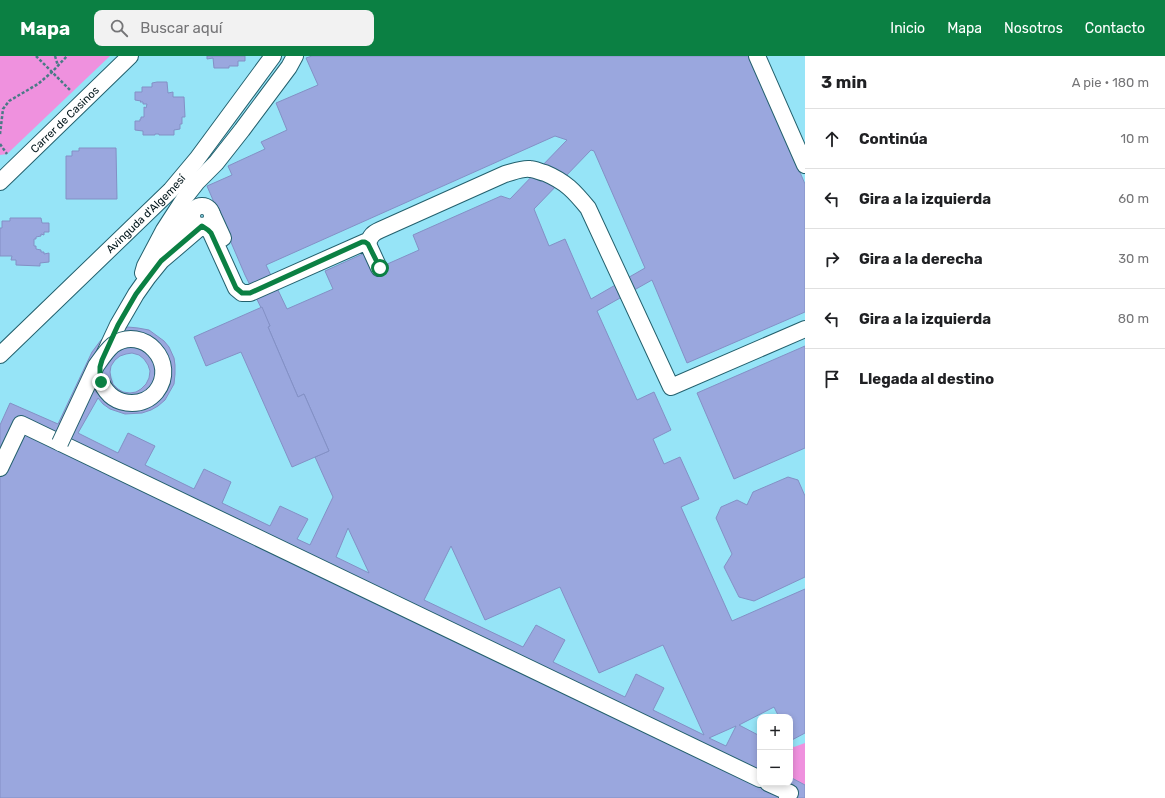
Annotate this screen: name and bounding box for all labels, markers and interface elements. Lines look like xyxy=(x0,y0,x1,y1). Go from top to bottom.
search box xyxy=(94,10,374,46)
text: Mapa xyxy=(20,17,70,40)
icon: search xyxy=(108,17,130,39)
text: Buscar aquí xyxy=(140,19,222,37)
text: Inicio xyxy=(890,20,925,37)
text: Mapa xyxy=(947,20,982,37)
text: Nosotros xyxy=(1004,20,1063,37)
text: Contacto xyxy=(1085,20,1145,37)
text: 3 min xyxy=(821,72,867,92)
text: A pie · 180 m xyxy=(1072,75,1149,90)
street label: Carrer de Casinos xyxy=(28,83,102,155)
icon: ahead xyxy=(821,128,843,150)
text: Continúa xyxy=(859,130,928,148)
text: 10 m xyxy=(1120,131,1149,146)
street label: Avinguda d'Algemesí xyxy=(103,171,189,256)
icon: left xyxy=(821,188,843,210)
text: Gira a la izquierda xyxy=(859,190,991,208)
text: 60 m xyxy=(1118,191,1149,206)
icon: right xyxy=(821,248,843,270)
text: Gira a la derecha xyxy=(859,250,983,268)
text: 30 m xyxy=(1118,251,1149,266)
route start xyxy=(371,259,389,277)
icon: left xyxy=(821,308,843,330)
text: Gira a la izquierda xyxy=(859,310,991,328)
text: 80 m xyxy=(1118,311,1149,326)
icon: arrive xyxy=(821,368,843,390)
text: Llegada al destino xyxy=(859,370,994,388)
route end xyxy=(92,373,110,391)
map controls xyxy=(757,714,793,786)
button: + xyxy=(757,714,793,750)
button: − xyxy=(757,750,793,786)

